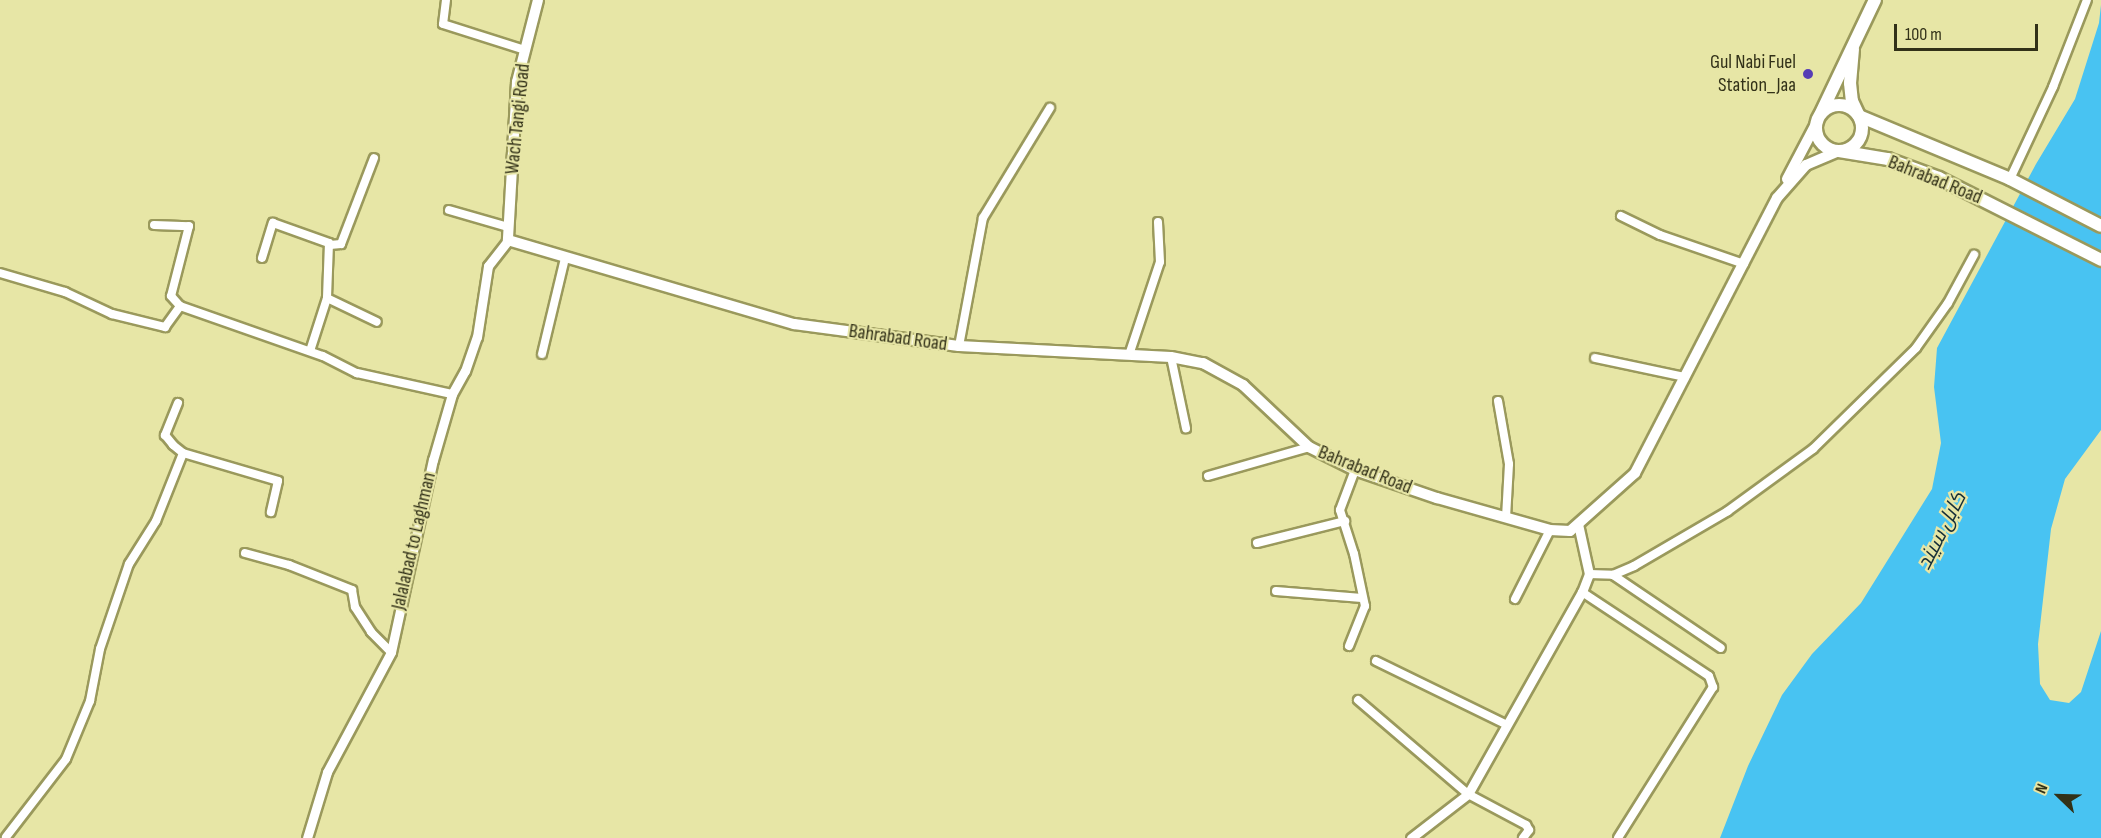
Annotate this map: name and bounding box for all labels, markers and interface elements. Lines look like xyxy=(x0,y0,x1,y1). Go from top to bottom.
scale bar xyxy=(1897,12,2041,50)
text: 100 m xyxy=(1905,24,1942,45)
place label: Gul Nabi Fuel Station_Jaa xyxy=(1710,51,1796,98)
street label: Wach Tangi Road xyxy=(500,62,536,176)
marker: Gul Nabi Fuel Station_Jaa xyxy=(1801,67,1815,81)
street label: Bahrabad Road xyxy=(1885,150,1985,210)
street label: Bahrabad Road xyxy=(847,319,949,357)
street label: Bahrabad Road xyxy=(1315,440,1415,500)
street label: Jalalabad to Laghman xyxy=(387,470,441,612)
water label: کابل سيند xyxy=(1912,488,1972,574)
north arrow xyxy=(2029,766,2089,826)
text: N xyxy=(2032,781,2052,796)

